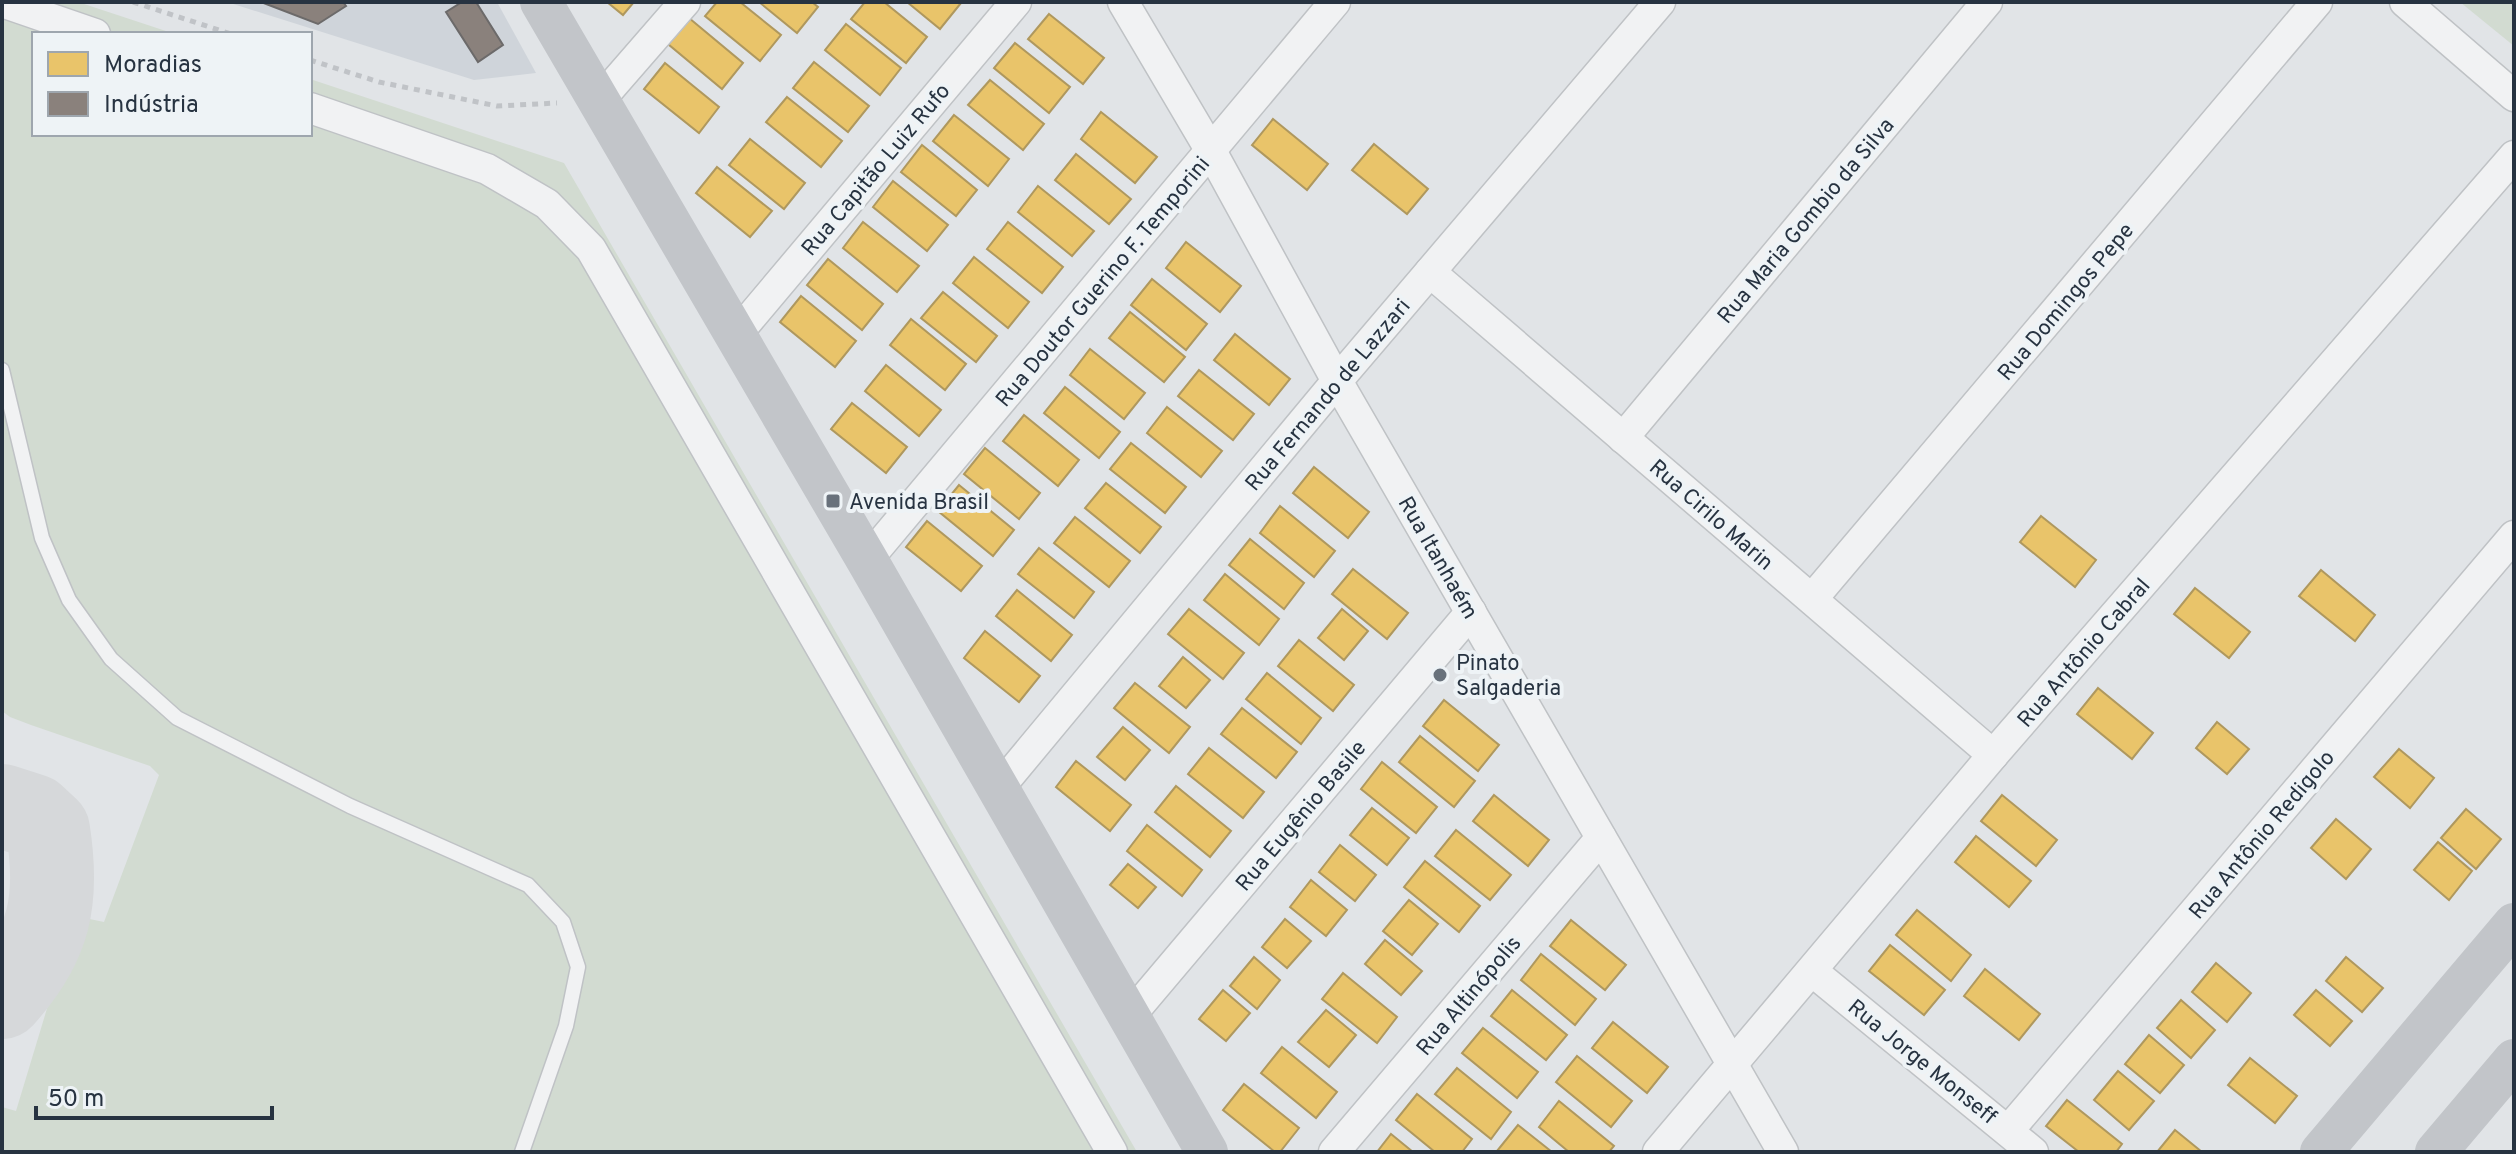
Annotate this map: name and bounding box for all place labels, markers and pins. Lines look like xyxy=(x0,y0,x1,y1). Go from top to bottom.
place label: Avenida Brasil xyxy=(849,490,989,517)
marker: Avenida Brasil xyxy=(824,492,842,510)
place label: Pinato Salgaderia xyxy=(1456,651,1561,703)
marker: Pinato Salgaderia xyxy=(1431,666,1449,684)

